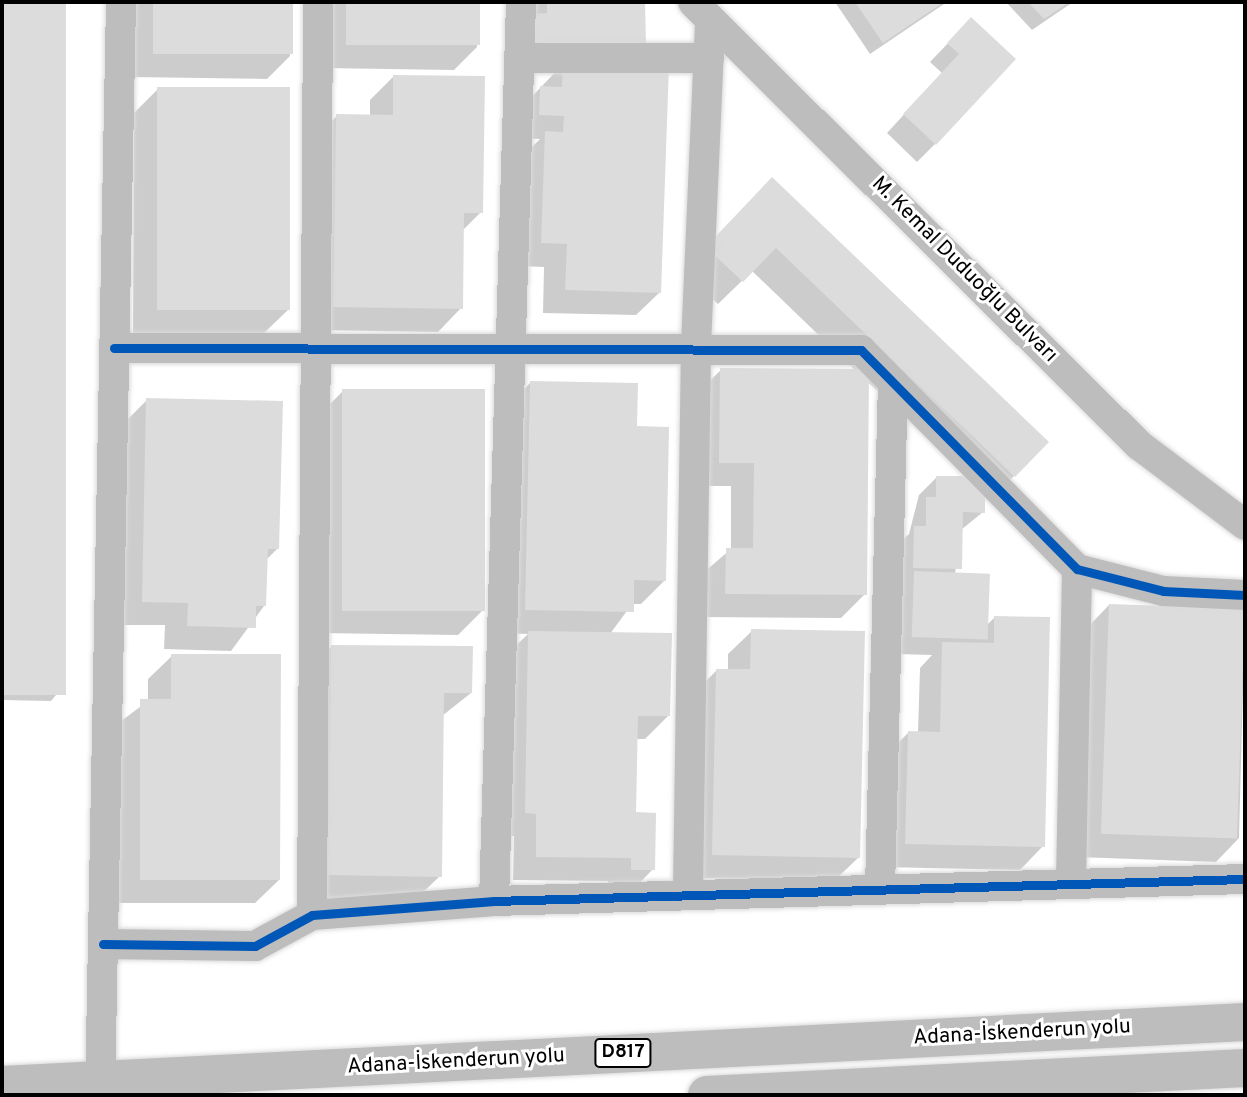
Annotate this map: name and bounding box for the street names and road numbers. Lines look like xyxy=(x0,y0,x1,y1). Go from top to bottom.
street label: M. Kemal Duduoğlu Bulvarı xyxy=(866,172,1062,368)
street label: Adana-İskenderun yolu xyxy=(913,1015,1131,1051)
road number: D817 xyxy=(593,1037,653,1068)
street label: Adana-İskenderun yolu xyxy=(347,1044,565,1080)

